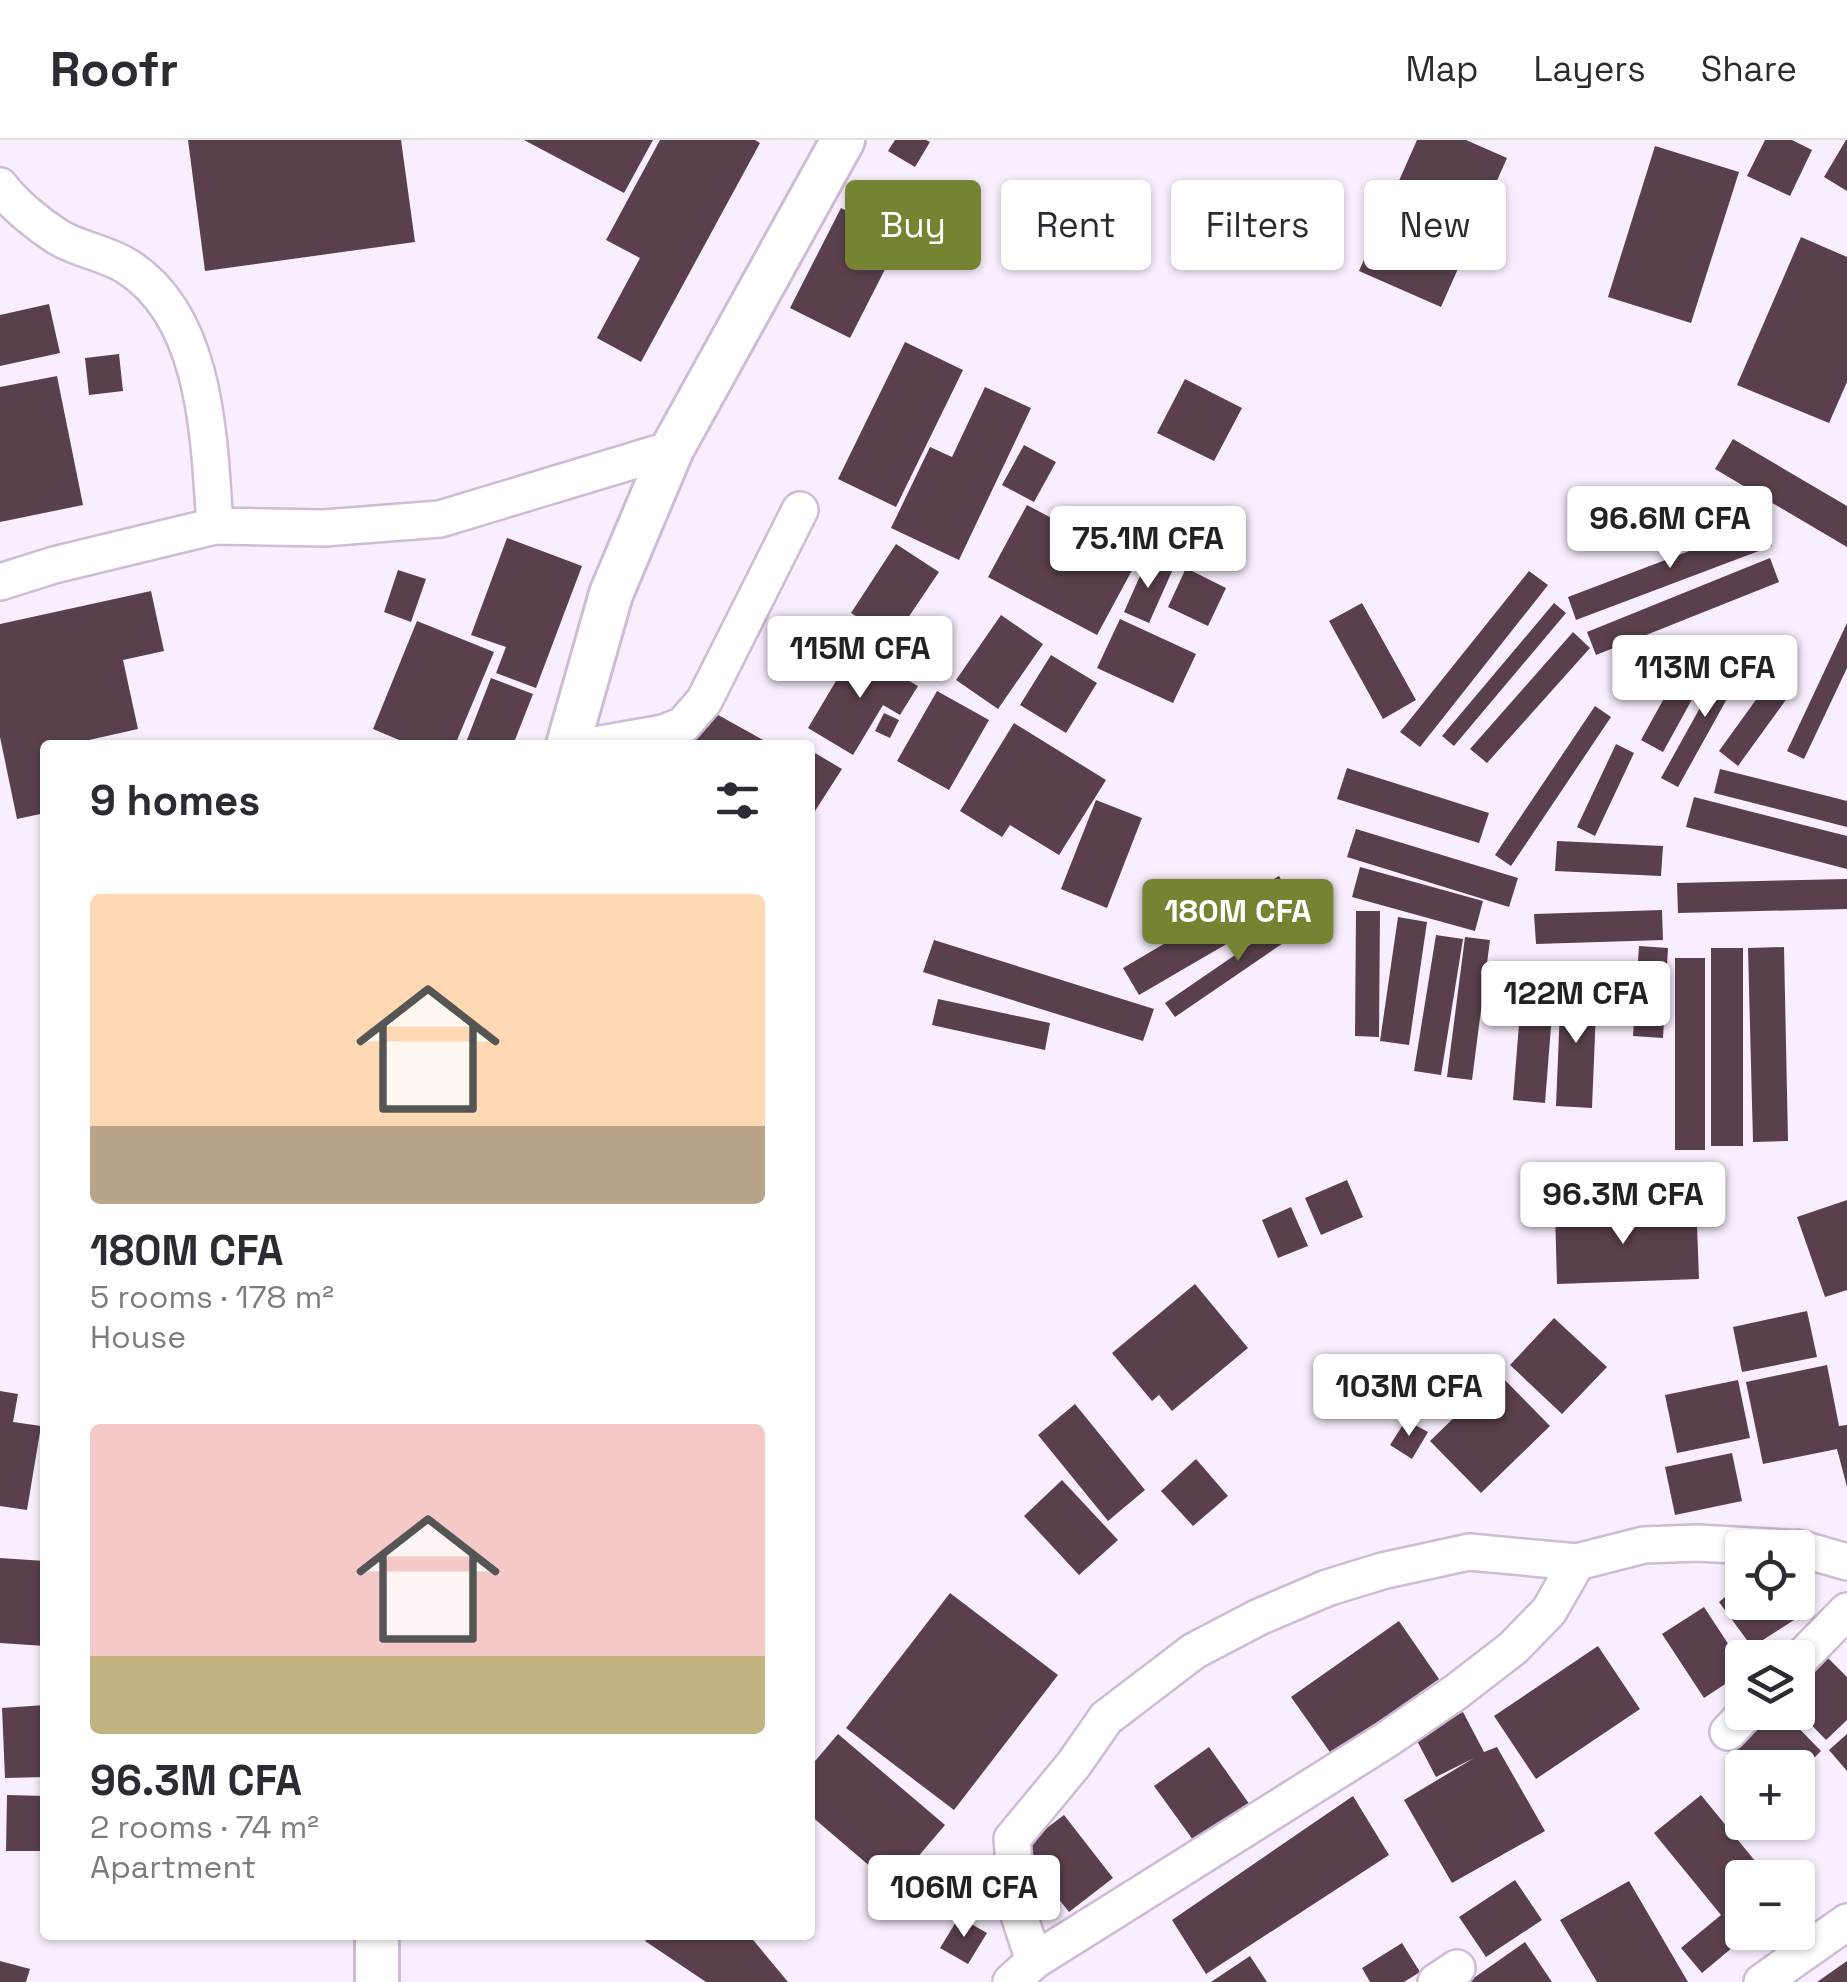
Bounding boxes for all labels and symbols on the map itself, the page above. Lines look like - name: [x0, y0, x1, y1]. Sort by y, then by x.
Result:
- pin: 96.6M CFA: [1556, 486, 1784, 571]
- pin: 75.1M CFA: [1034, 506, 1262, 591]
- pin: 115M CFA: [757, 616, 963, 701]
- pin: 113M CFA: [1602, 635, 1808, 720]
- pin: 180M CFA: [1135, 879, 1341, 964]
- pin: 122M CFA: [1473, 961, 1679, 1046]
- pin: 96.3M CFA: [1509, 1162, 1737, 1247]
- pin: 103M CFA: [1306, 1354, 1512, 1439]
- pin: 106M CFA: [861, 1855, 1067, 1940]

